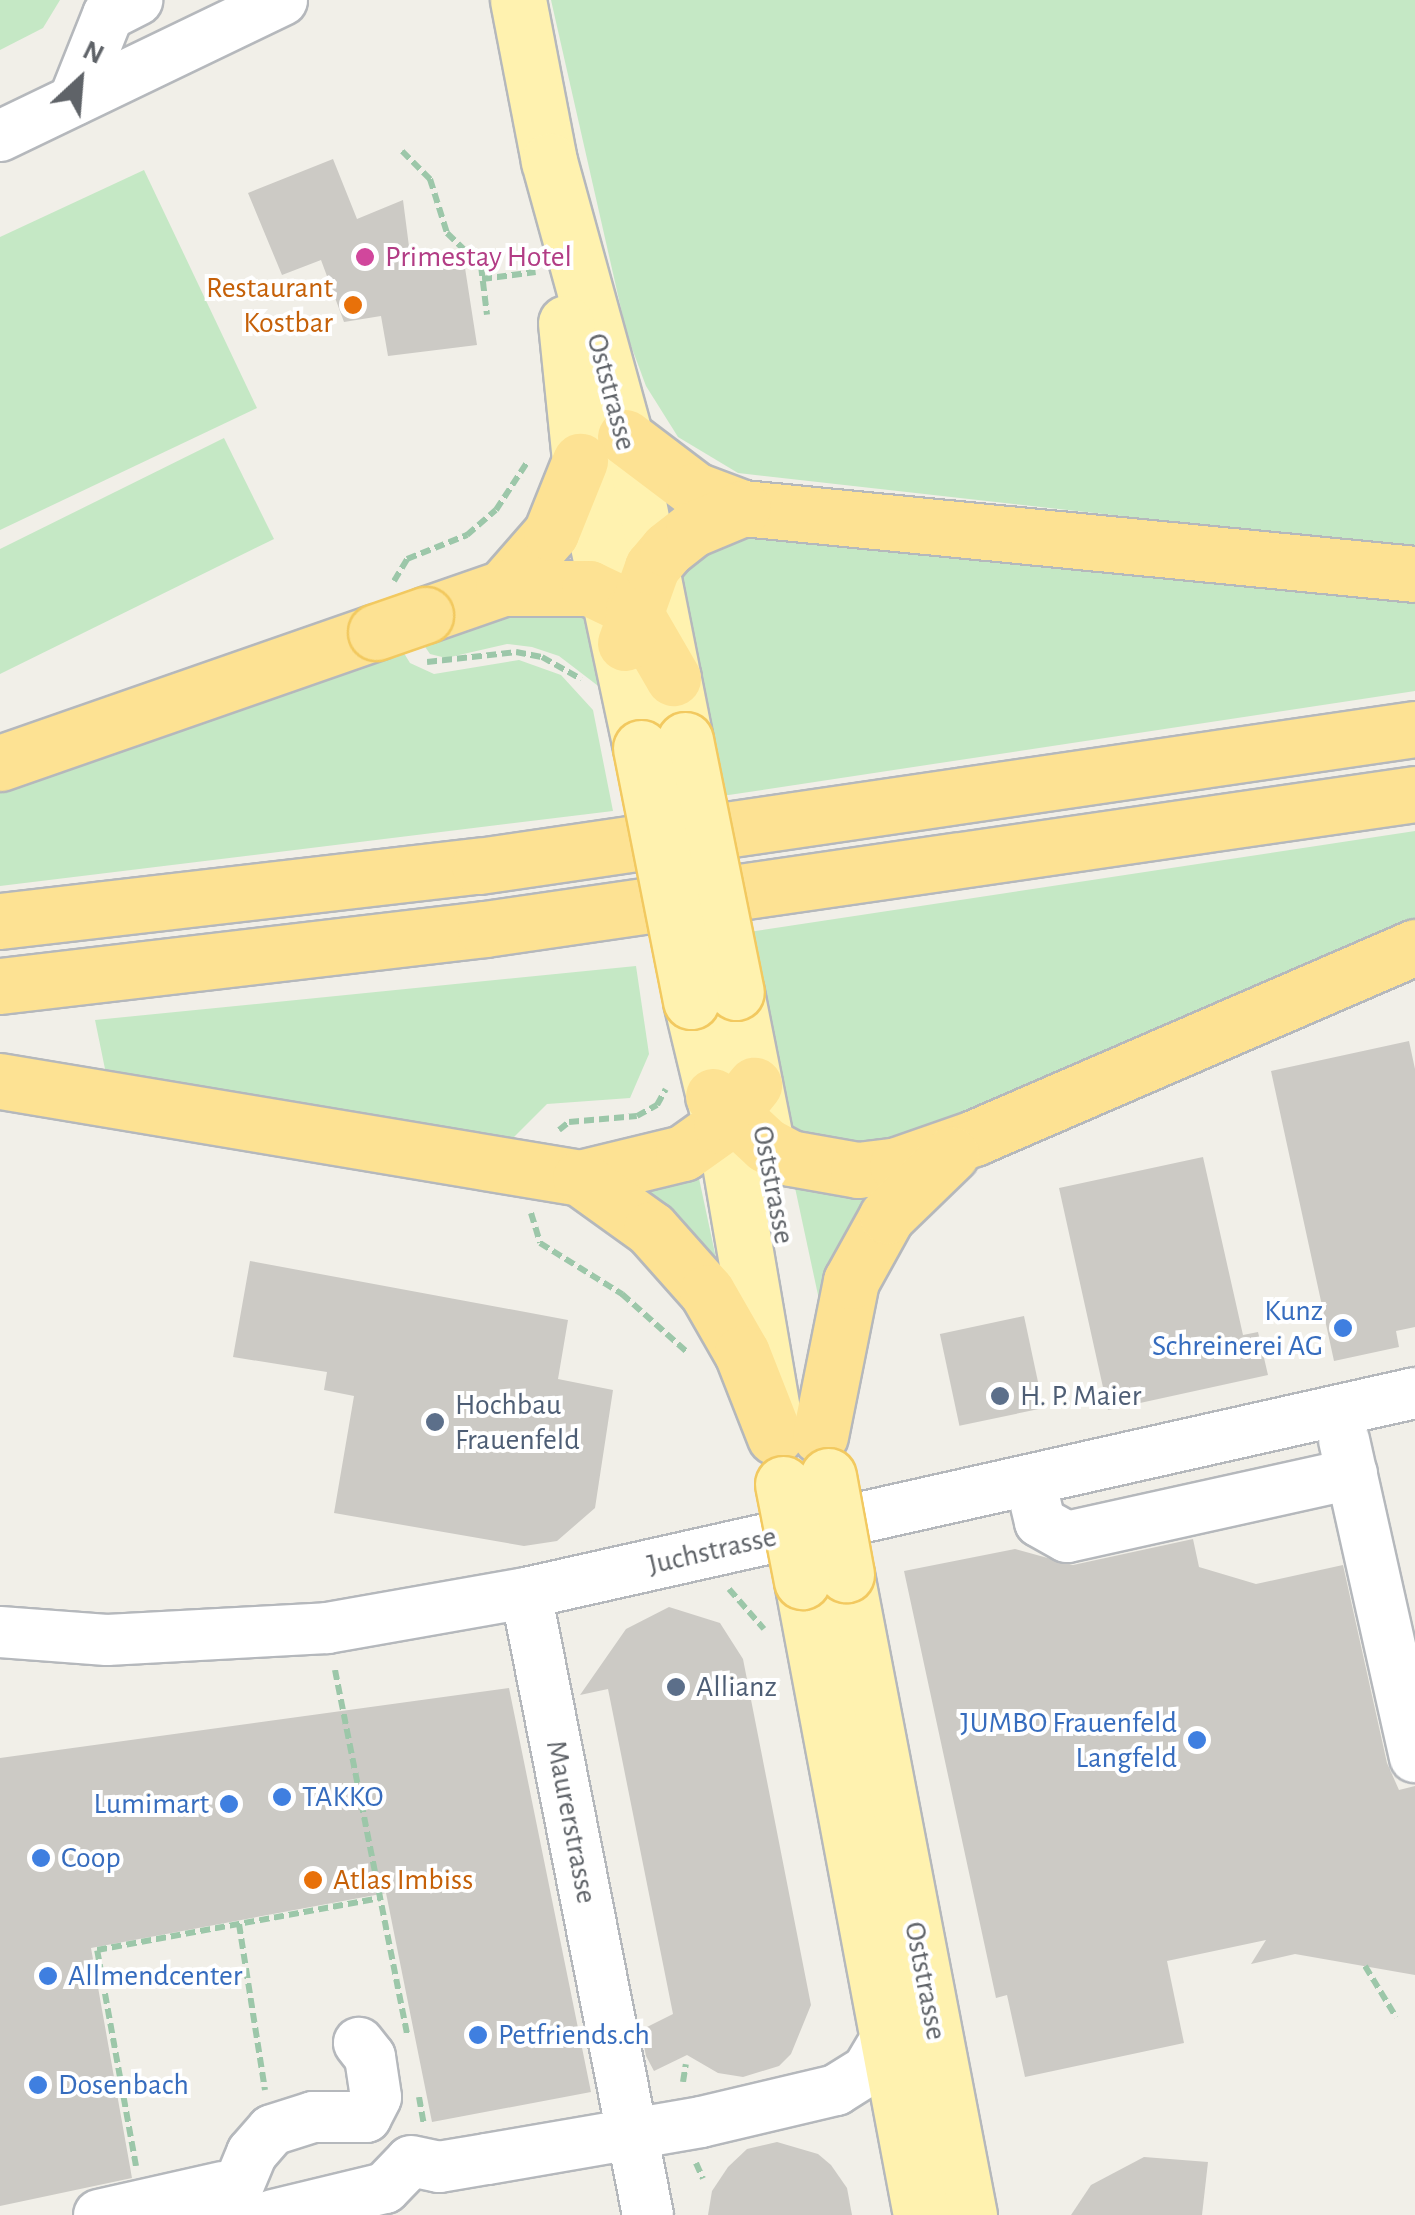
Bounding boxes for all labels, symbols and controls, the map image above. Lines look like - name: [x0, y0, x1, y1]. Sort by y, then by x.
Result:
- north arrow: [30, 30, 130, 130]
- text: N: [78, 36, 108, 70]
- place label: Primestay Hotel: [385, 239, 572, 275]
- marker: Primestay Hotel: [354, 246, 376, 268]
- place label: Restaurant Kostbar: [206, 270, 333, 340]
- marker: Restaurant Kostbar: [342, 294, 364, 316]
- street label: Oststrasse: [578, 330, 644, 454]
- street label: Oststrasse: [744, 1123, 802, 1247]
- place label: Kunz Schreinerei AG: [1152, 1293, 1323, 1364]
- marker: Kunz Schreinerei AG: [1332, 1317, 1354, 1339]
- place label: H. P. Maier: [1020, 1378, 1141, 1414]
- marker: H. P. Maier: [989, 1385, 1011, 1407]
- place label: Hochbau Frauenfeld: [455, 1387, 580, 1458]
- marker: Hochbau Frauenfeld: [424, 1411, 446, 1433]
- street label: Juchstrasse: [644, 1519, 780, 1583]
- place label: Allianz: [696, 1669, 777, 1705]
- marker: Allianz: [665, 1676, 687, 1698]
- place label: JUMBO Frauenfeld Langfeld: [960, 1705, 1177, 1776]
- marker: JUMBO Frauenfeld Langfeld: [1186, 1729, 1208, 1751]
- street label: Maurerstrasse: [538, 1737, 604, 1907]
- place label: TAKKO: [302, 1779, 384, 1815]
- place label: Lumimart: [93, 1786, 209, 1822]
- marker: TAKKO: [271, 1786, 293, 1808]
- marker: Lumimart: [218, 1793, 240, 1815]
- place label: Coop: [61, 1840, 121, 1876]
- marker: Coop: [30, 1847, 52, 1869]
- place label: Atlas Imbiss: [333, 1862, 473, 1898]
- marker: Atlas Imbiss: [302, 1869, 324, 1891]
- street label: Oststrasse: [896, 1919, 954, 2043]
- place label: Allmendcenter: [68, 1958, 243, 1994]
- marker: Allmendcenter: [37, 1965, 59, 1987]
- place label: Petfriends.ch: [498, 2017, 650, 2053]
- marker: Petfriends.ch: [467, 2024, 489, 2046]
- place label: Dosenbach: [58, 2067, 189, 2103]
- marker: Dosenbach: [27, 2074, 49, 2096]

